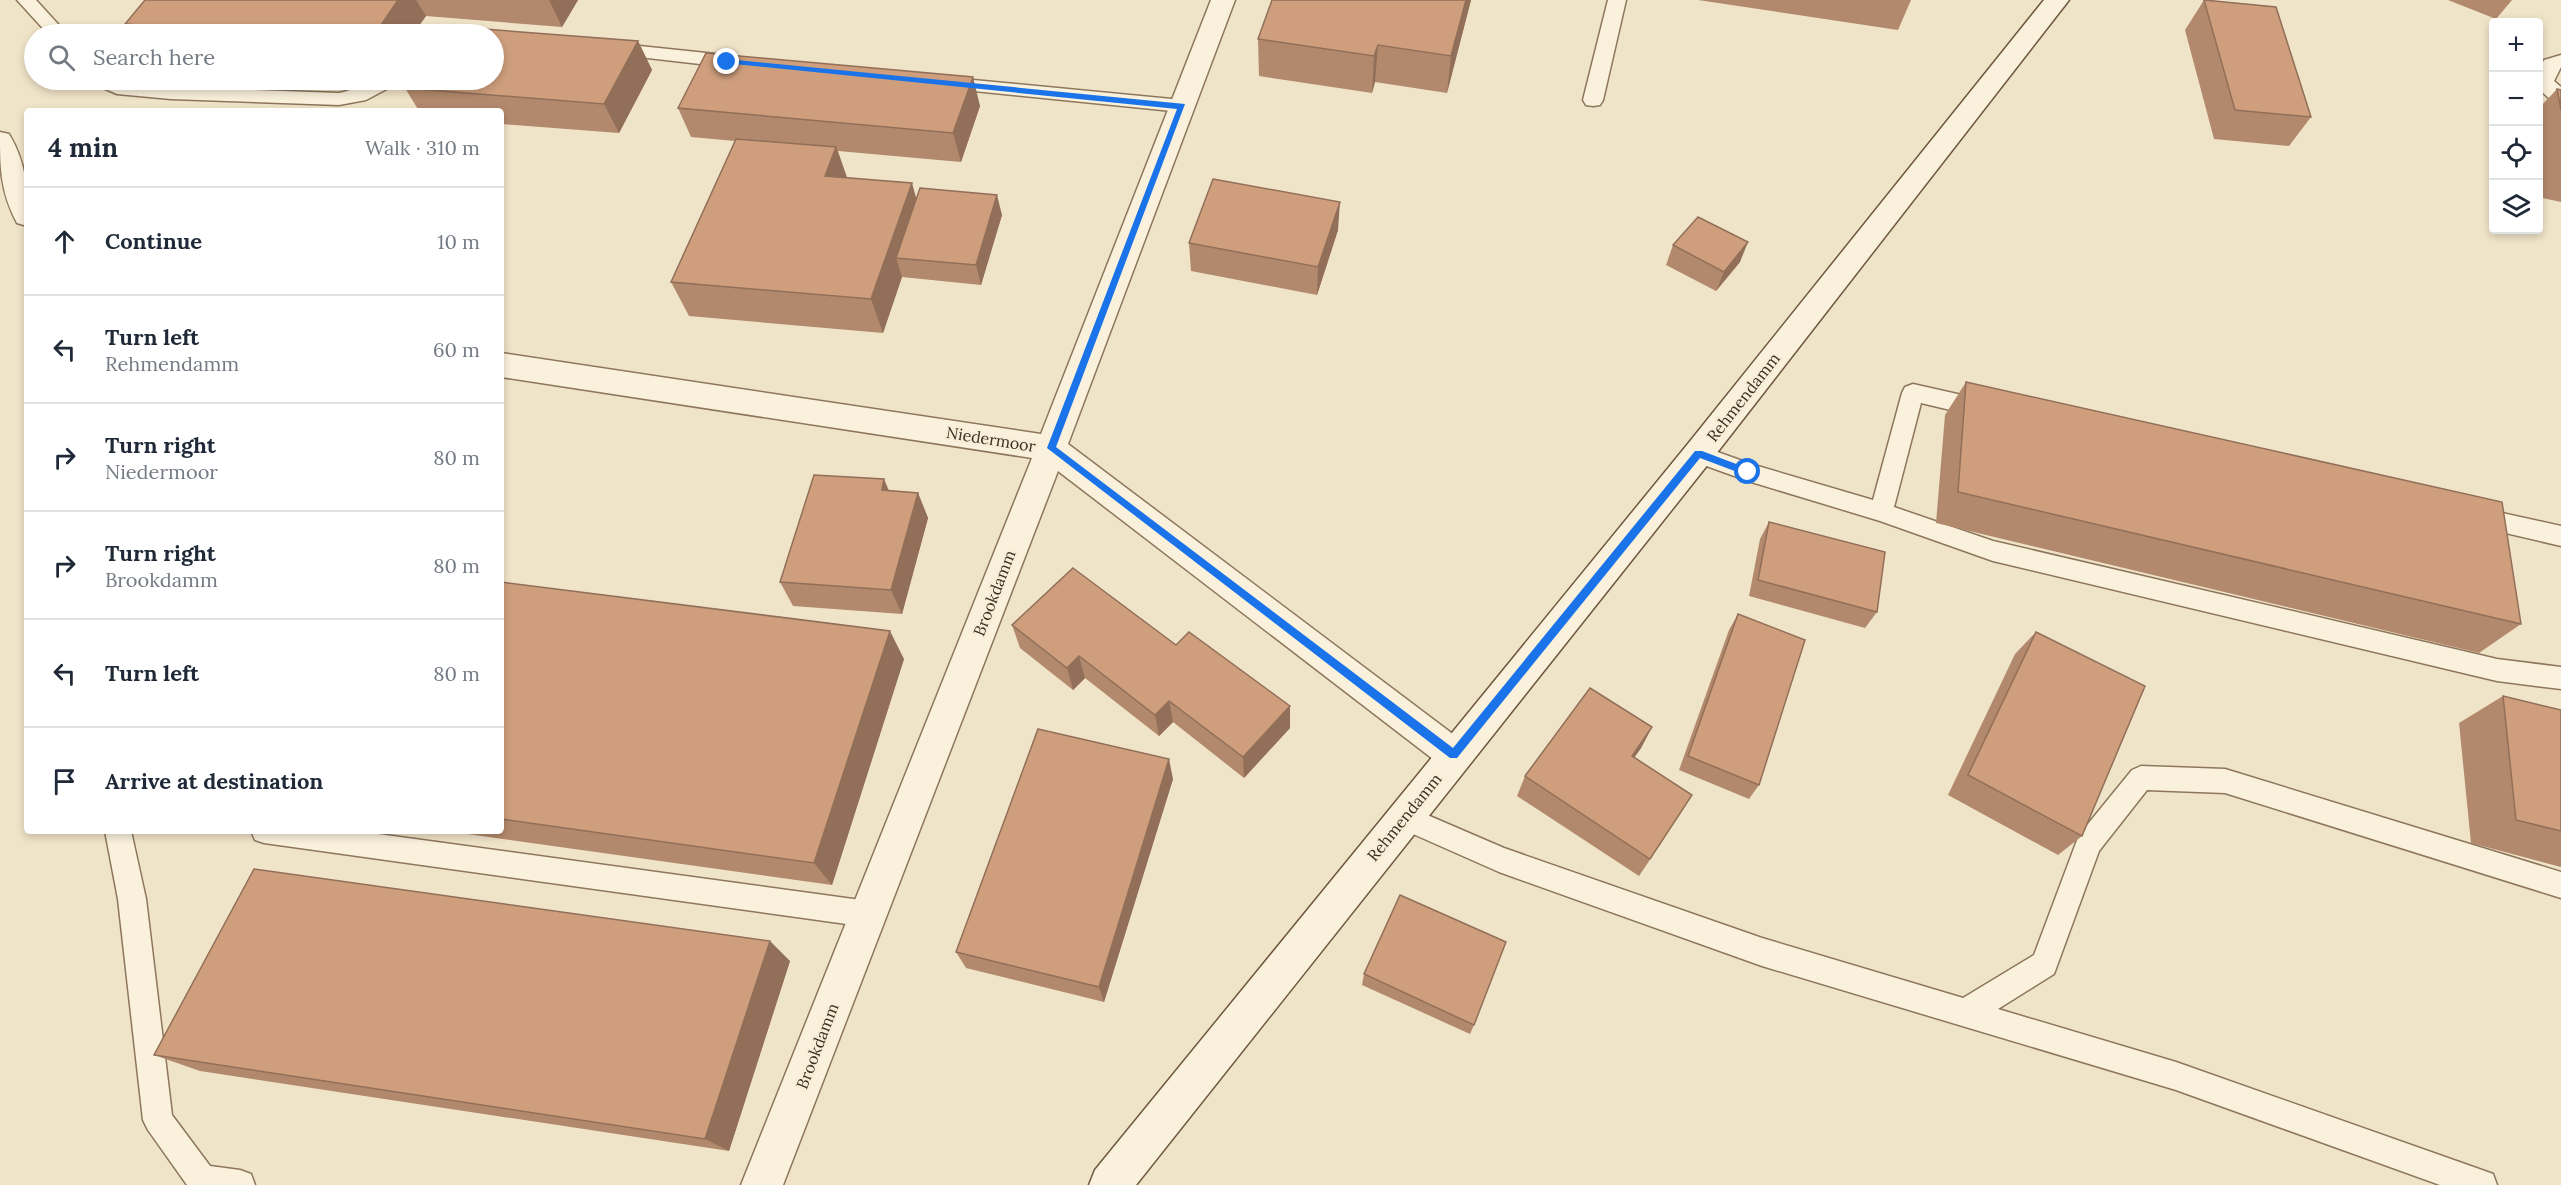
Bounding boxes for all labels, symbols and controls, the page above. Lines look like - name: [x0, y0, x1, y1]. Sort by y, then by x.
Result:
- map controls: [2489, 18, 2543, 234]
- button: +: [2489, 18, 2543, 72]
- search box: [24, 24, 504, 90]
- icon: search: [45, 41, 78, 74]
- text: Search here: [93, 43, 215, 71]
- route end: [713, 48, 739, 74]
- button: −: [2489, 72, 2543, 126]
- button: locate: [2489, 126, 2543, 180]
- text: 4 min: [48, 131, 118, 164]
- text: Walk · 310 m: [365, 135, 480, 160]
- button: layers: [2489, 180, 2543, 234]
- icon: ahead: [48, 225, 81, 258]
- text: Continue: [105, 227, 202, 255]
- text: 10 m: [437, 229, 480, 254]
- text: Turn left: [105, 323, 199, 351]
- icon: left: [48, 333, 81, 366]
- text: 60 m: [433, 337, 480, 362]
- street label: Rehmendamm: [1702, 349, 1784, 445]
- text: Rehmendamm: [105, 351, 239, 376]
- street label: Niedermoor: [945, 422, 1037, 456]
- text: Turn right: [105, 431, 216, 459]
- icon: right: [48, 441, 81, 474]
- text: 80 m: [433, 445, 480, 470]
- route start: [1734, 458, 1760, 484]
- text: Niedermoor: [105, 459, 218, 484]
- text: Turn right: [105, 539, 216, 567]
- street label: Brookdamm: [968, 547, 1020, 639]
- icon: right: [48, 549, 81, 582]
- text: 80 m: [433, 553, 480, 578]
- text: Brookdamm: [105, 567, 218, 592]
- icon: left: [48, 657, 81, 690]
- text: Turn left: [105, 659, 199, 687]
- text: 80 m: [433, 661, 480, 686]
- icon: arrive: [48, 765, 81, 798]
- text: Arrive at destination: [105, 767, 323, 795]
- street label: Rehmendamm: [1362, 769, 1446, 865]
- street label: Brookdamm: [791, 1000, 843, 1092]

